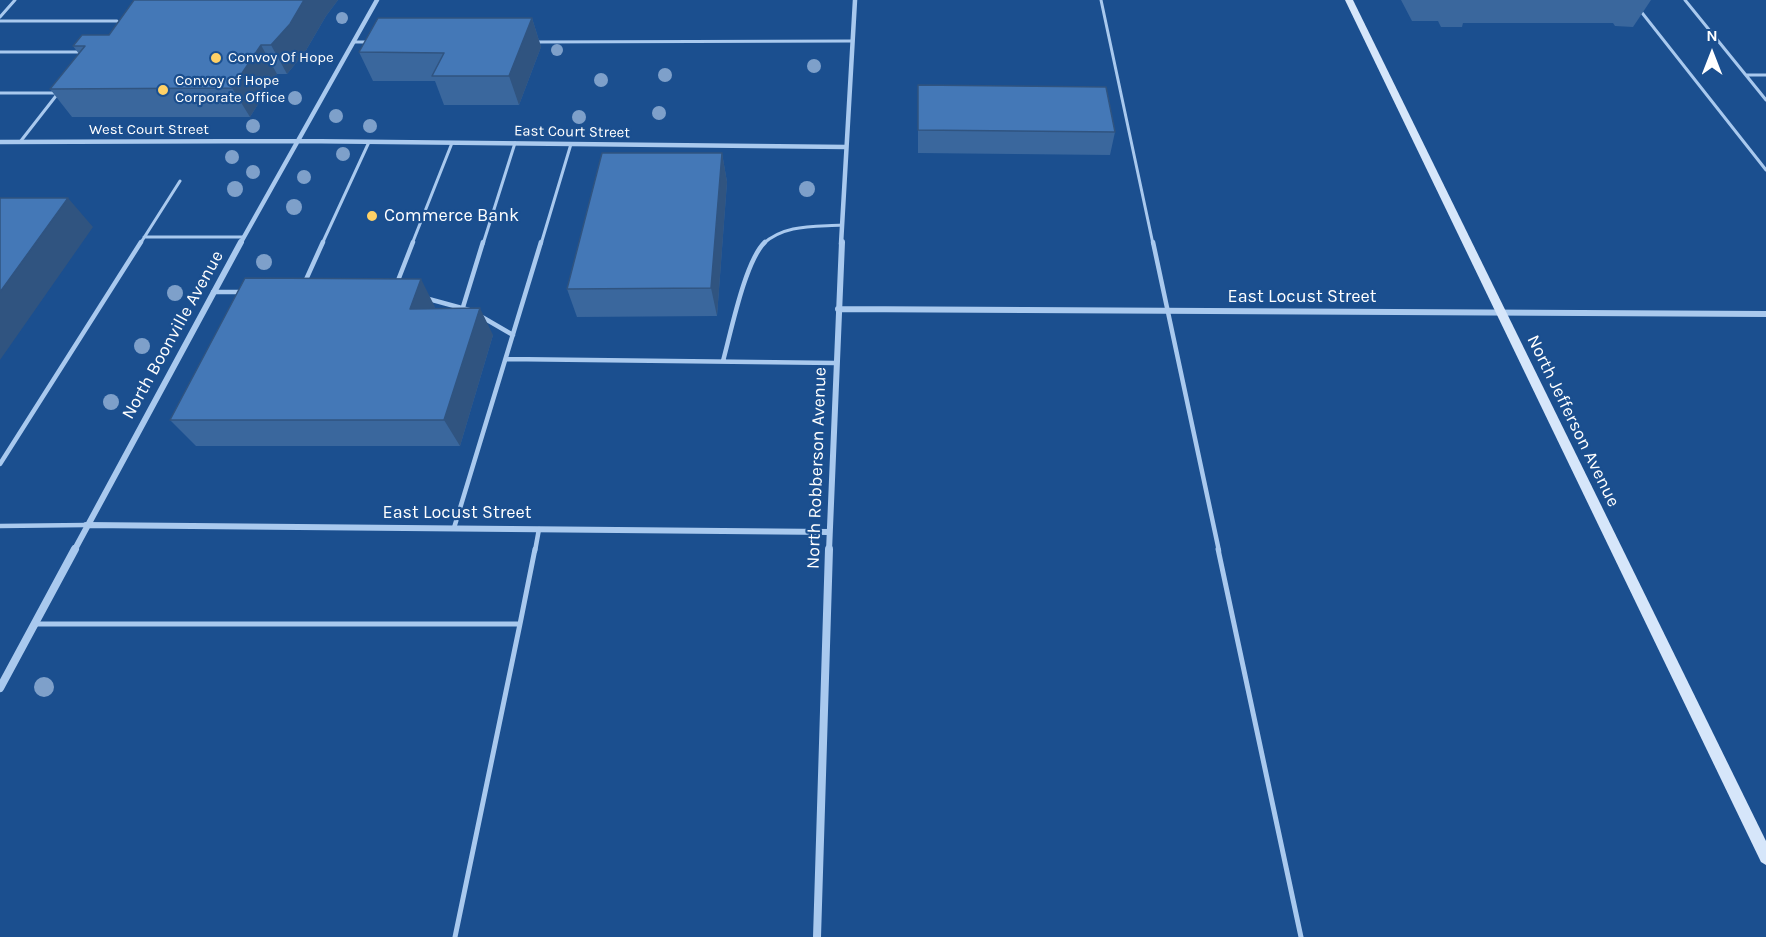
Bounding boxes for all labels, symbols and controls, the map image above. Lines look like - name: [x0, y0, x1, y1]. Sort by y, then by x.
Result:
- north arrow: [1682, 24, 1742, 84]
- text: N: [1706, 26, 1718, 45]
- place label: Convoy Of Hope: [228, 49, 334, 67]
- marker: Convoy Of Hope: [209, 51, 223, 65]
- place label: Convoy of Hope Corporate Office: [175, 72, 285, 107]
- marker: Convoy of Hope Corporate Office: [156, 83, 170, 97]
- street label: West Court Street: [89, 121, 209, 139]
- street label: East Court Street: [514, 122, 630, 142]
- place label: Commerce Bank: [384, 205, 519, 227]
- marker: Commerce Bank: [365, 209, 379, 223]
- street label: North Boonville Avenue: [118, 247, 228, 423]
- street label: East Locust Street: [1228, 286, 1376, 308]
- street label: North Jefferson Avenue: [1522, 331, 1624, 511]
- street label: North Robberson Avenue: [803, 367, 831, 569]
- street label: East Locust Street: [383, 502, 531, 524]

